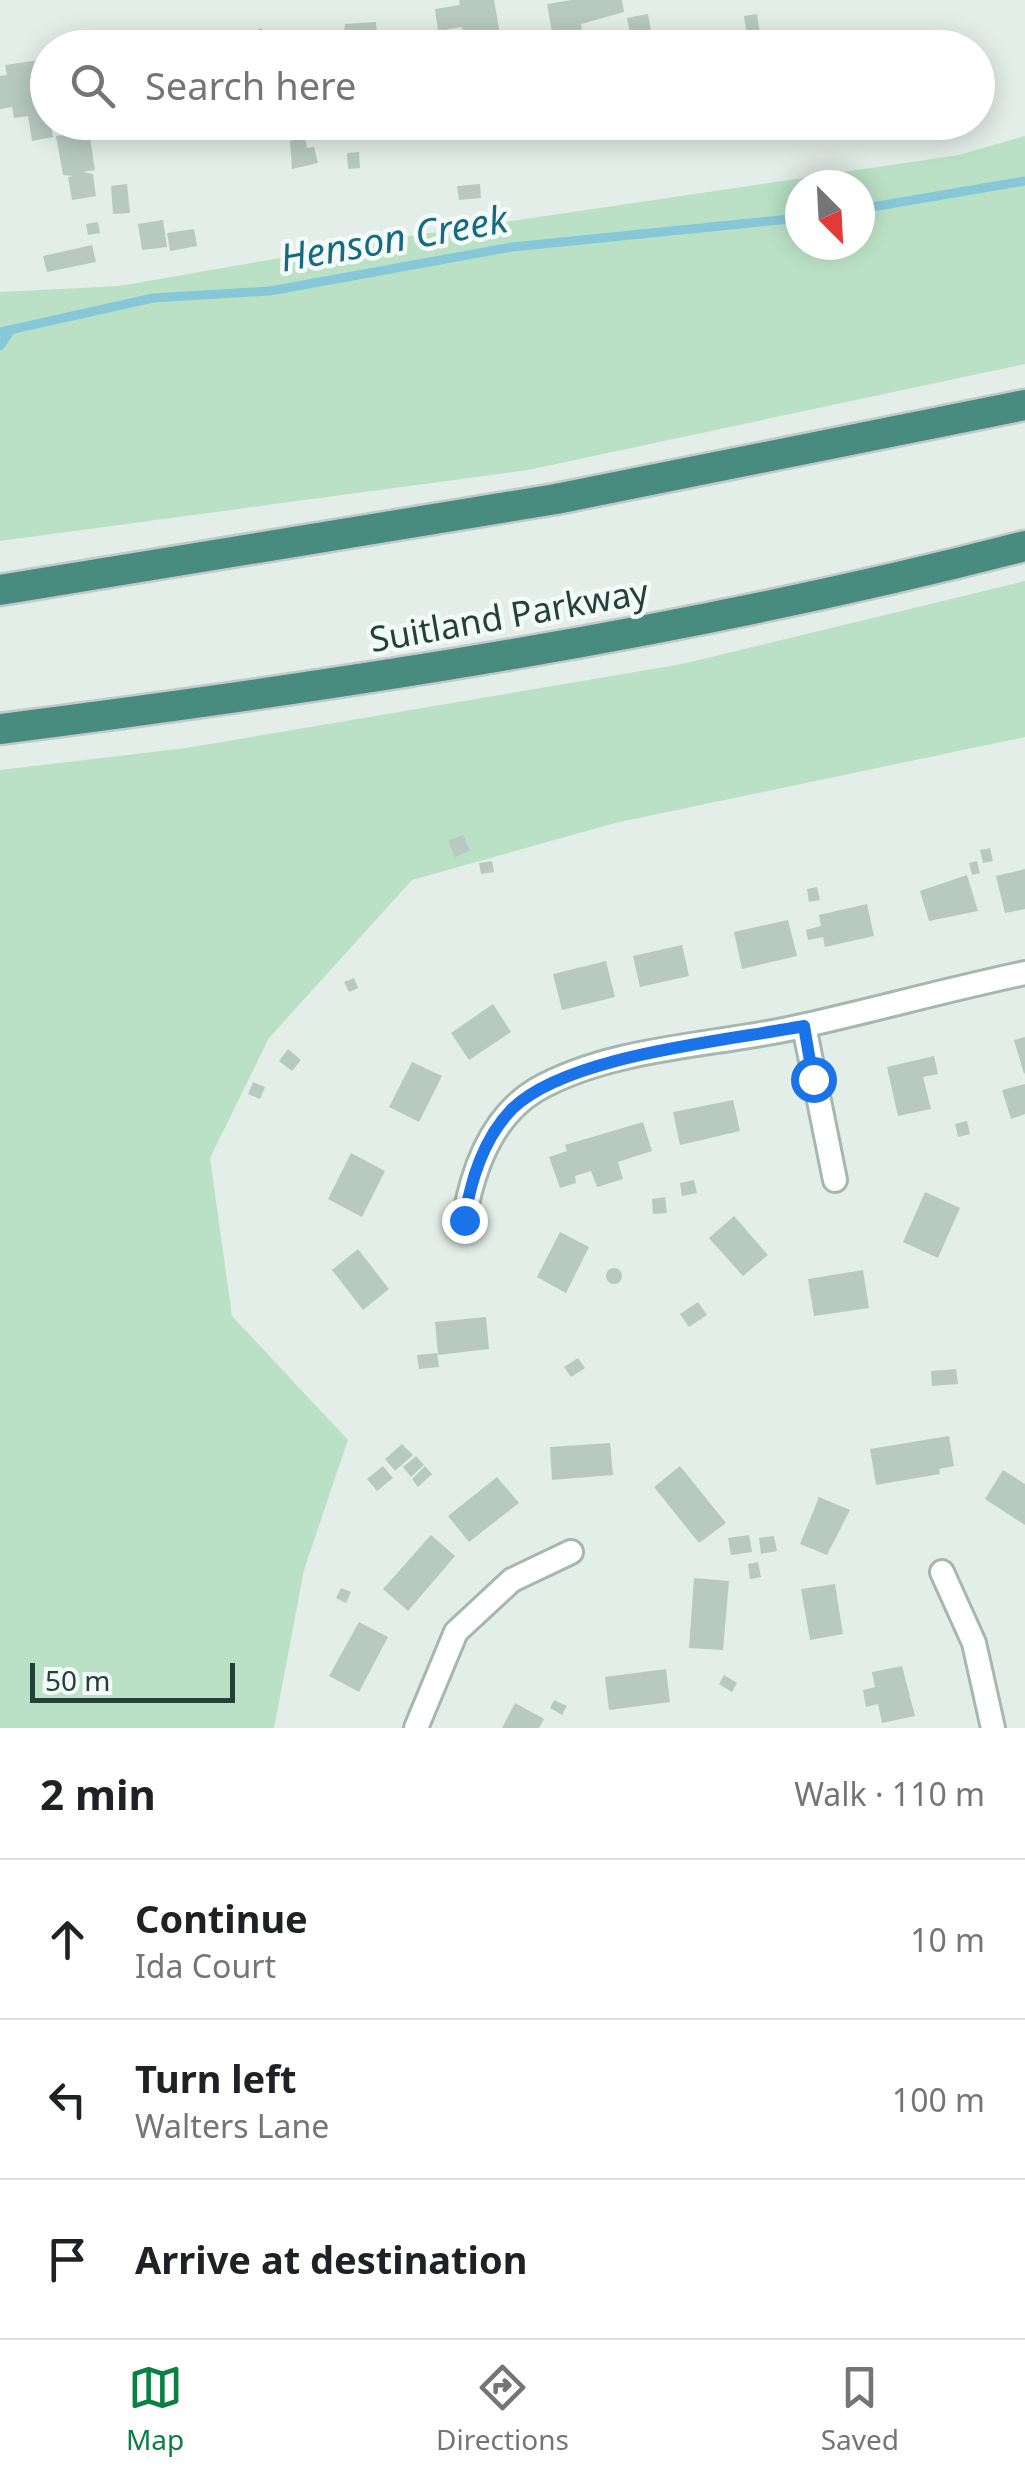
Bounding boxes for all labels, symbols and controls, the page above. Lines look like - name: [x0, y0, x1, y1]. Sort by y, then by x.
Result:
- search box: [30, 30, 995, 140]
- icon: search: [65, 58, 120, 113]
- text: Search here: [145, 59, 356, 111]
- north arrow: [785, 170, 875, 260]
- water label: Henson Creek: [276, 191, 513, 283]
- street label: Suitland Parkway: [366, 567, 652, 662]
- route start: [791, 1057, 837, 1103]
- route end: [442, 1198, 488, 1244]
- scale bar: [30, 1658, 235, 1702]
- text: 50 m: [45, 1661, 111, 1699]
- text: 2 min: [40, 1765, 156, 1822]
- text: Walk · 110 m: [794, 1772, 985, 1815]
- text: Continue: [135, 1892, 308, 1944]
- icon: ahead: [40, 1912, 95, 1967]
- text: 10 m: [910, 1918, 985, 1961]
- text: Ida Court: [135, 1944, 276, 1987]
- text: Turn left: [135, 2052, 297, 2104]
- icon: left: [40, 2072, 95, 2127]
- text: 100 m: [892, 2078, 985, 2121]
- text: Walters Lane: [135, 2104, 329, 2147]
- icon: arrive: [40, 2232, 95, 2287]
- text: Arrive at destination: [135, 2233, 527, 2285]
- tab: Map: [126, 2360, 184, 2458]
- tab: Directions: [436, 2360, 569, 2458]
- tab: Saved: [821, 2360, 899, 2458]

